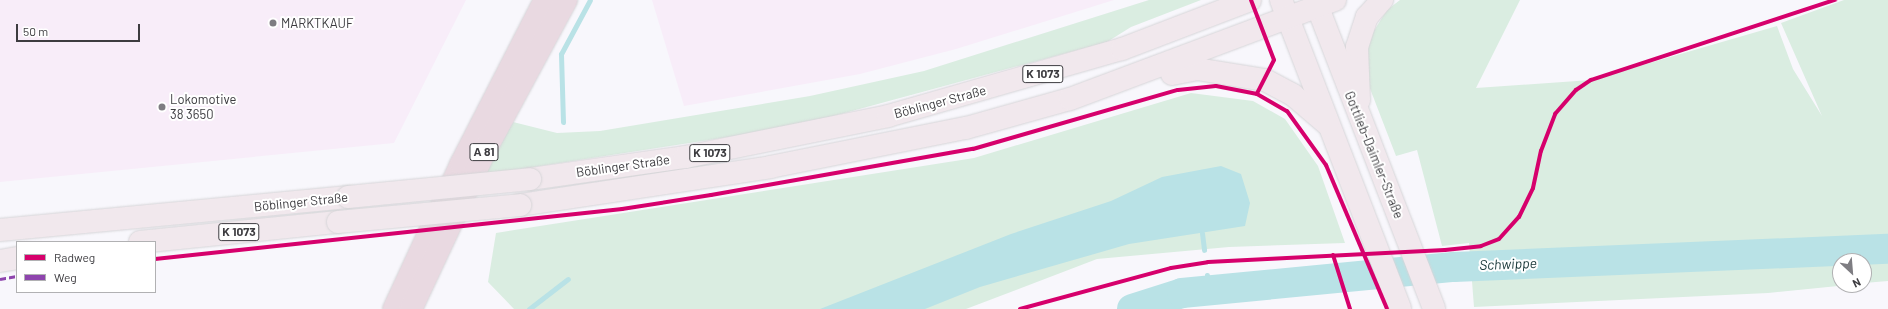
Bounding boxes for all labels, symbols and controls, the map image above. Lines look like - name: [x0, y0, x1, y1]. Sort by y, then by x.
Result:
- place label: MARKTKAUF: [281, 15, 353, 31]
- scale bar: [18, 16, 142, 42]
- marker: MARKTKAUF: [268, 18, 278, 28]
- text: 50 m: [23, 24, 48, 38]
- road number: K 1073: [1022, 64, 1064, 84]
- street label: Böblinger Straße: [892, 82, 988, 122]
- street label: Gottlieb-Daimler-Straße: [1341, 89, 1407, 221]
- place label: Lokomotive 38 3650: [170, 92, 236, 123]
- marker: Lokomotive 38 3650: [157, 102, 167, 112]
- road number: A 81: [469, 142, 499, 162]
- road number: K 1073: [689, 143, 731, 163]
- street label: Böblinger Straße: [575, 152, 671, 180]
- street label: Böblinger Straße: [253, 189, 349, 215]
- road number: K 1073: [218, 222, 260, 242]
- legend: [16, 241, 156, 293]
- text: Radweg: [54, 250, 95, 264]
- north arrow: [1832, 253, 1872, 293]
- water label: Schwippe: [1479, 255, 1537, 273]
- text: Weg: [54, 270, 77, 284]
- text: N: [1851, 276, 1863, 291]

